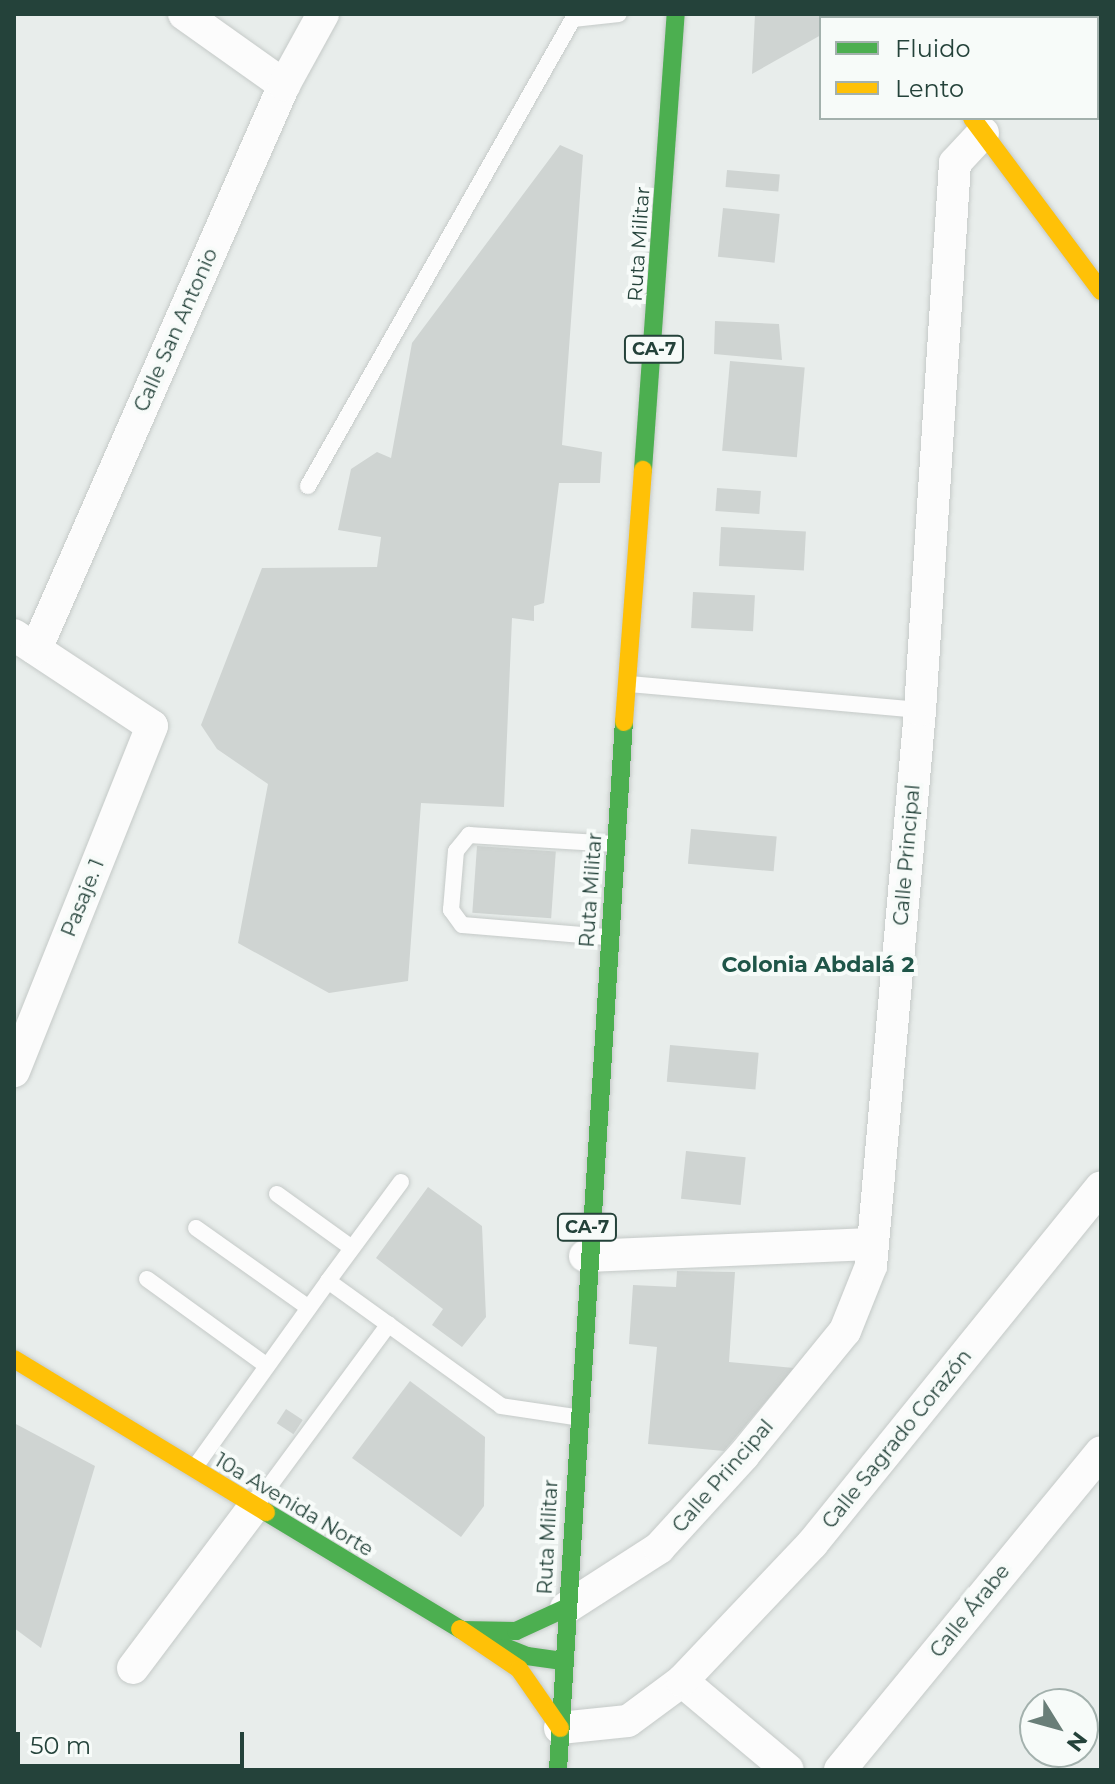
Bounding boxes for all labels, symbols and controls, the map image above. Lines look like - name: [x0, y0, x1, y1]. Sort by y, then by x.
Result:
- legend: [819, 16, 1099, 120]
- text: Fluido: [895, 34, 971, 63]
- text: Lento: [895, 74, 964, 103]
- street label: Ruta Militar: [623, 186, 655, 302]
- street label: Calle San Antonio: [129, 245, 223, 415]
- road number: CA-7: [622, 335, 686, 363]
- street label: Calle Principal: [889, 783, 925, 927]
- street label: Ruta Militar: [575, 832, 607, 948]
- street label: Pasaje. 1: [57, 856, 109, 940]
- district label: Colonia Abdalá 2: [722, 952, 914, 978]
- road number: CA-7: [555, 1213, 619, 1241]
- street label: Calle Sagrado Corazón: [817, 1345, 977, 1533]
- street label: Calle Principal: [667, 1415, 779, 1537]
- street label: 10a Avenida Norte: [211, 1448, 377, 1562]
- street label: Ruta Militar: [533, 1479, 563, 1595]
- street label: Calle Árabe: [925, 1560, 1015, 1662]
- north arrow: [1019, 1688, 1099, 1768]
- scale bar: [20, 1716, 248, 1766]
- text: N: [1061, 1726, 1093, 1757]
- text: 50 m: [30, 1731, 91, 1760]

